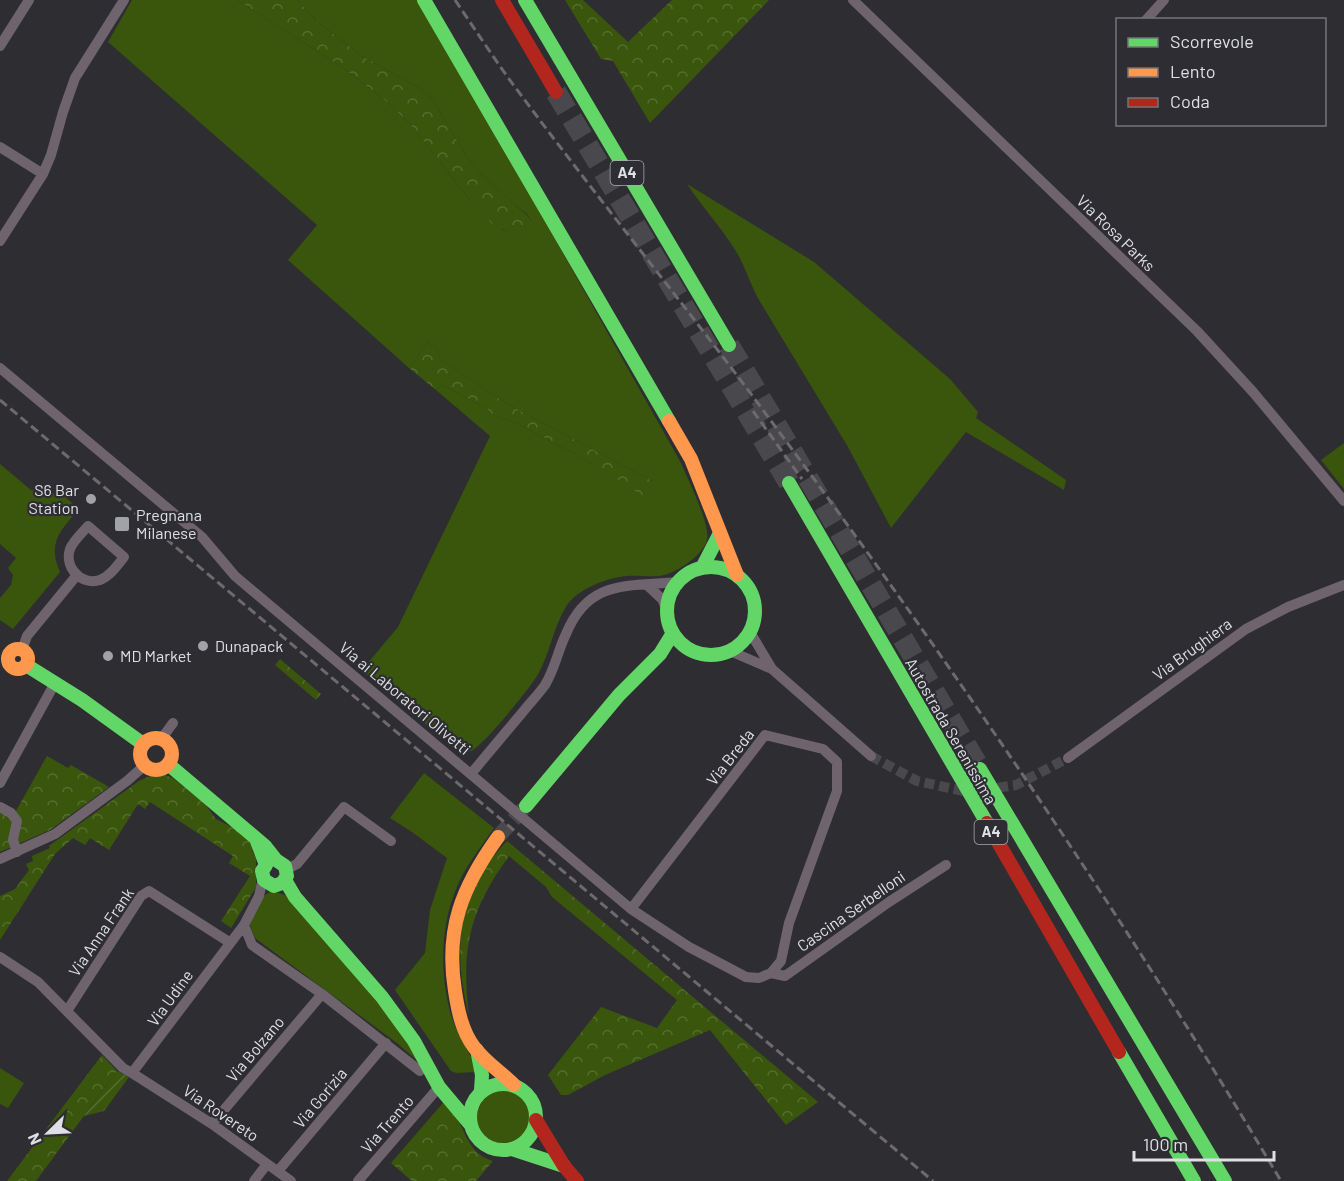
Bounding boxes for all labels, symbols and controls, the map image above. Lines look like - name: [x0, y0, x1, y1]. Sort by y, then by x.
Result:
- legend: [1116, 18, 1326, 126]
- text: Scorrevole: [1170, 30, 1254, 52]
- text: Lento: [1170, 60, 1216, 82]
- text: Coda: [1170, 90, 1210, 112]
- road number: A4: [610, 161, 644, 185]
- street label: Via Rosa Parks: [1073, 191, 1159, 275]
- place label: S6 Bar Station: [28, 480, 79, 517]
- marker: S6 Bar Station: [84, 492, 98, 506]
- place label: Pregnana Milanese: [136, 505, 202, 542]
- marker: Pregnana Milanese: [113, 515, 131, 533]
- street label: Via Brughiera: [1148, 614, 1235, 684]
- place label: Dunapack: [215, 636, 283, 655]
- street label: Via ai Laboratori Olivetti: [336, 637, 475, 758]
- marker: Dunapack: [196, 639, 210, 653]
- place label: MD Market: [120, 646, 192, 665]
- marker: MD Market: [101, 649, 115, 663]
- street label: Autostrada Serenissima: [902, 654, 1001, 807]
- street label: Via Breda: [702, 725, 757, 789]
- road number: A4: [974, 820, 1008, 844]
- street label: Cascina Serbelloni: [793, 866, 908, 955]
- street label: Via Anna Frank: [64, 884, 137, 980]
- street label: Via Udine: [143, 966, 196, 1030]
- street label: Via Bolzano: [222, 1012, 288, 1085]
- street label: Via Gorizia: [289, 1064, 350, 1132]
- street label: Via Rovereto: [180, 1080, 263, 1145]
- street label: Via Trento: [356, 1091, 417, 1156]
- north arrow: [18, 1103, 78, 1163]
- scale bar: [1134, 1124, 1274, 1162]
- text: N: [23, 1131, 45, 1148]
- text: 100 m: [1143, 1133, 1188, 1155]

